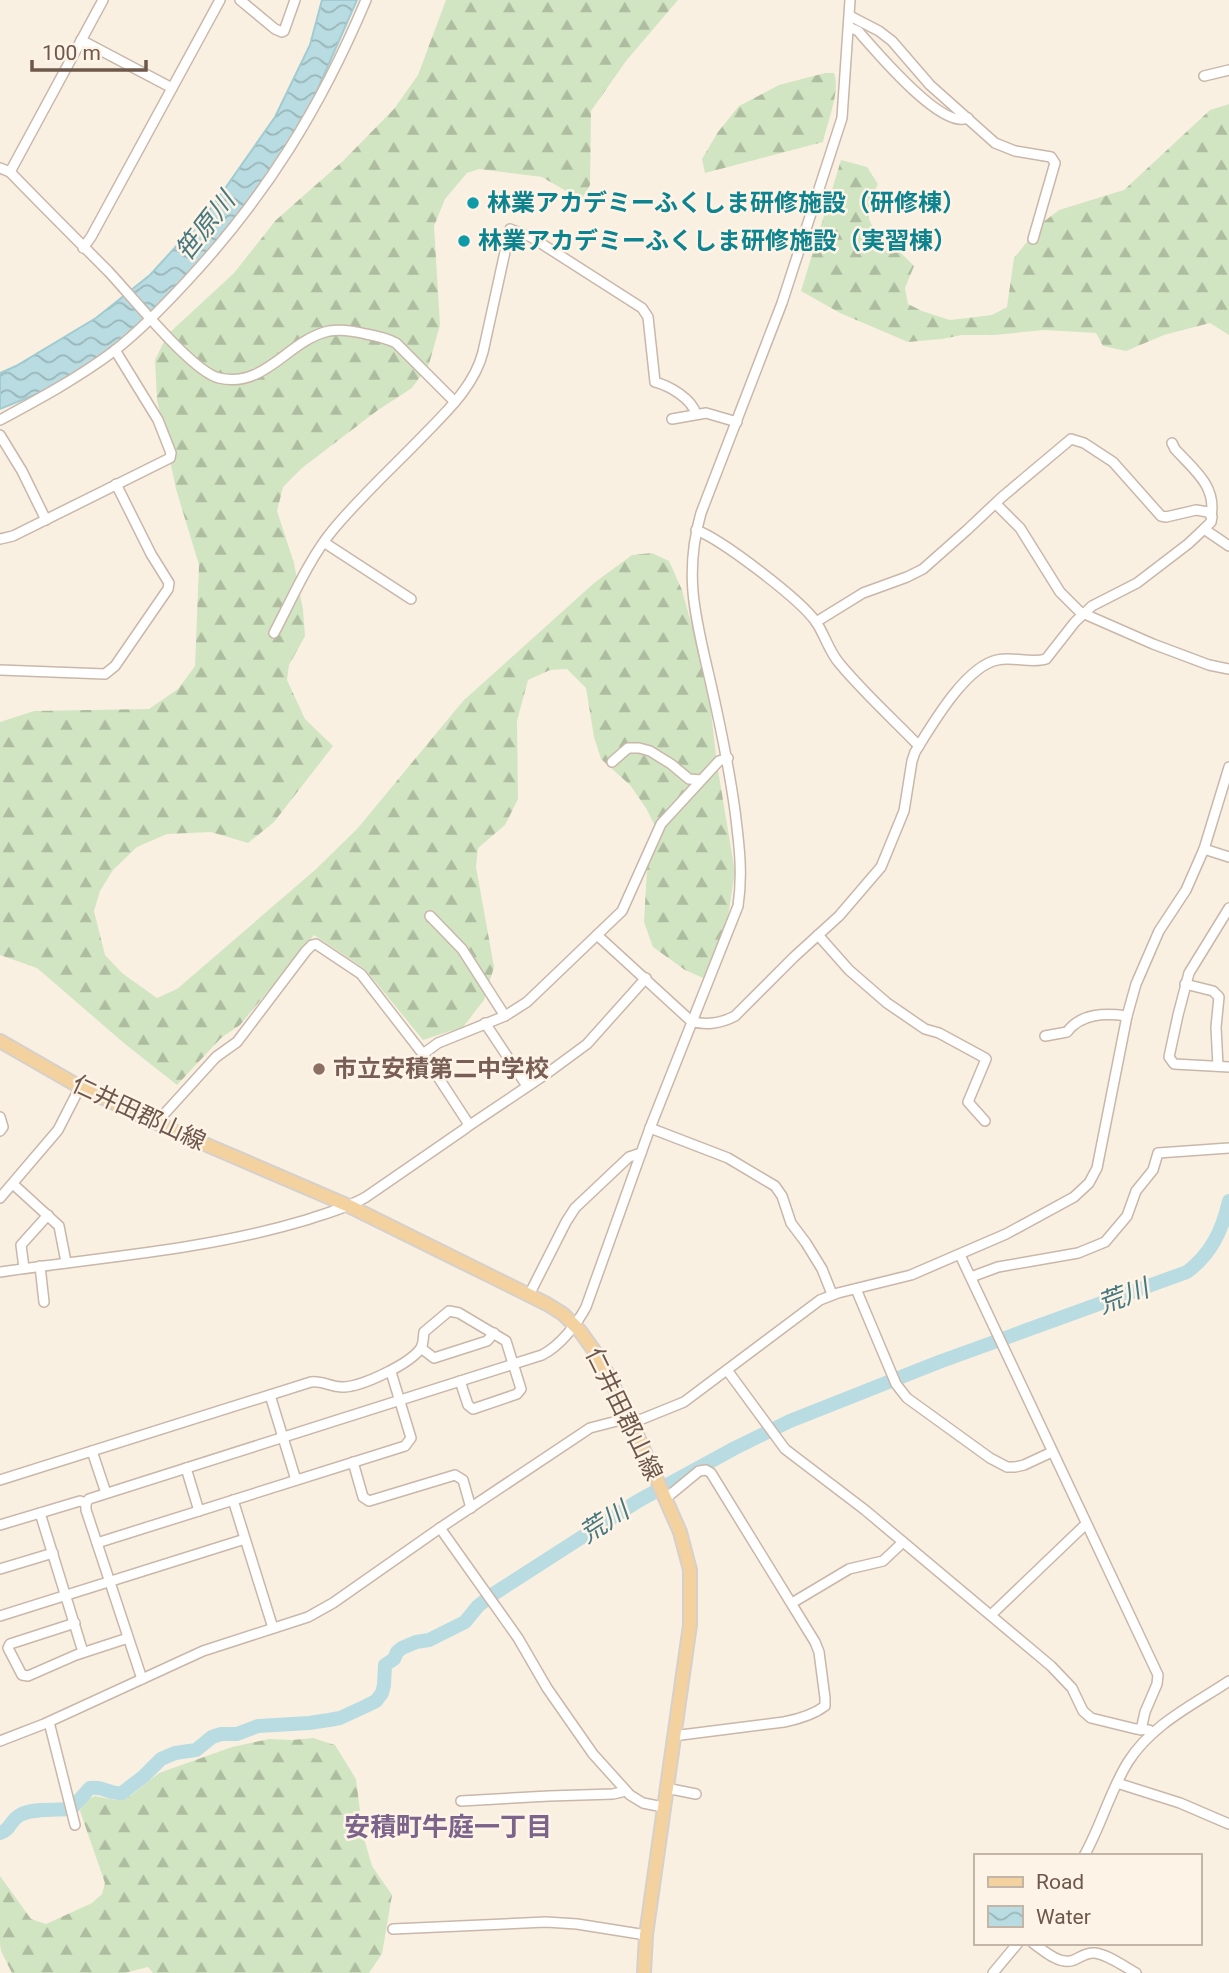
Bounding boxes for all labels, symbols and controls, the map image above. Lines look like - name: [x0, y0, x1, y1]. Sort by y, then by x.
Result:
- scale bar: [32, 28, 145, 72]
- text: 100 m: [42, 41, 101, 65]
- water label: 笹原川: [169, 184, 243, 266]
- place label: 林業アカデミーふくしま研修施設（研修棟）: [487, 189, 966, 217]
- marker: 林業アカデミーふくしま研修施設（研修棟）: [465, 195, 481, 211]
- place label: 林業アカデミーふくしま研修施設（実習棟）: [478, 227, 957, 255]
- marker: 林業アカデミーふくしま研修施設（実習棟）: [456, 233, 472, 249]
- place label: 市立安積第二中学校: [333, 1055, 549, 1083]
- marker: 市立安積第二中学校: [311, 1061, 327, 1077]
- street label: 仁井田郡山線: [68, 1070, 210, 1156]
- water label: 荒川: [1093, 1272, 1155, 1319]
- street label: 仁井田郡山線: [580, 1343, 668, 1485]
- water label: 荒川: [574, 1494, 636, 1549]
- district label: 安積町牛庭一丁目: [344, 1812, 552, 1842]
- legend: [974, 1854, 1201, 1945]
- text: Road: [1036, 1870, 1084, 1894]
- text: Water: [1036, 1905, 1091, 1929]

